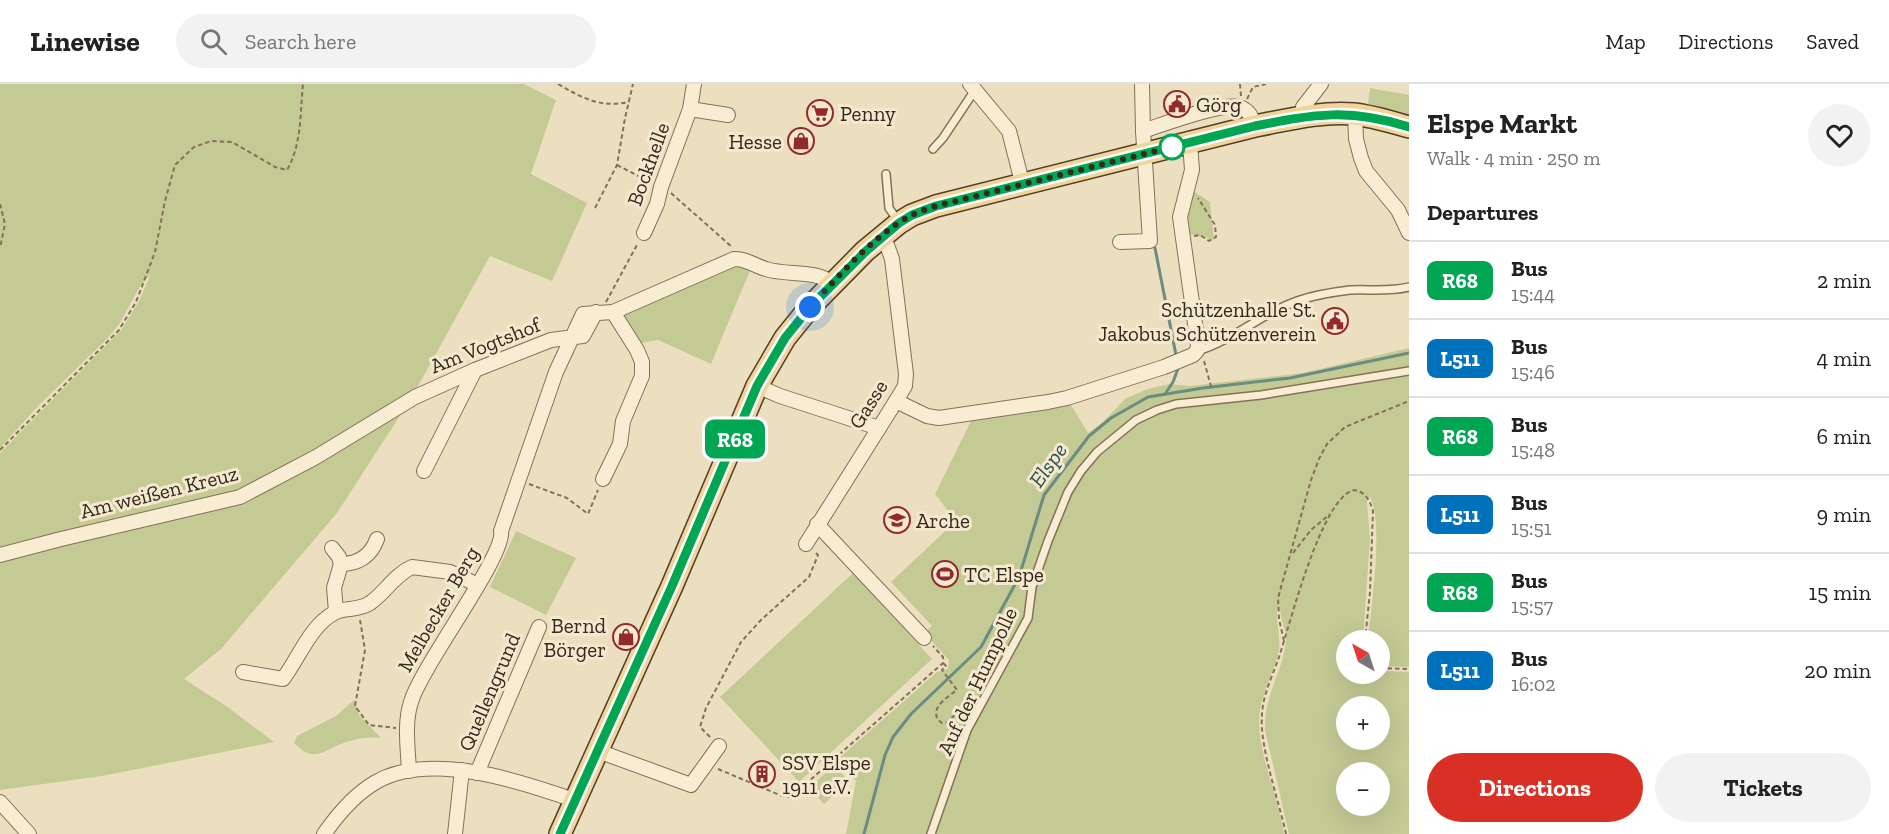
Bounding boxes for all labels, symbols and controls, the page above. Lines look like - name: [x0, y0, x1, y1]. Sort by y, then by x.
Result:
- search box: [176, 14, 596, 68]
- text: Linewise: [30, 25, 140, 58]
- icon: search: [197, 25, 230, 58]
- text: Search here: [245, 28, 356, 55]
- text: Map: [1606, 29, 1646, 54]
- text: Directions: [1679, 29, 1773, 54]
- text: Saved: [1806, 29, 1859, 54]
- public building icon: Görg: [1162, 89, 1192, 119]
- place label: Görg: [1196, 92, 1242, 117]
- supermarket icon: Penny: [805, 98, 835, 128]
- place label: Penny: [840, 101, 896, 126]
- button: heart: [1808, 104, 1871, 167]
- text: Elspe Markt: [1427, 107, 1577, 140]
- street label: Bockhelle: [621, 119, 675, 209]
- shop icon: Hesse: [786, 126, 816, 156]
- place label: Hesse: [728, 129, 782, 154]
- unlabelled marker: [1159, 134, 1185, 160]
- text: Walk · 4 min · 250 m: [1427, 146, 1601, 170]
- text: Departures: [1427, 199, 1538, 226]
- text: Bus: [1511, 255, 1548, 282]
- text: 2 min: [1817, 267, 1871, 294]
- text: R68: [1442, 268, 1478, 293]
- text: 15:44: [1511, 282, 1555, 306]
- your location: [795, 292, 825, 322]
- place label: Schützenhalle St. Jakobus Schützenverein: [1098, 297, 1316, 346]
- public building icon: Schützenhalle St. Jakobus Schützenverein: [1320, 306, 1350, 336]
- street label: Am Vogtshof: [426, 311, 545, 378]
- text: Bus: [1511, 333, 1548, 360]
- text: 4 min: [1816, 345, 1871, 372]
- text: L511: [1440, 346, 1480, 371]
- text: 15:46: [1511, 360, 1555, 384]
- street label: Gasse: [843, 375, 893, 433]
- text: Bus: [1511, 411, 1548, 438]
- line badge: R68: [700, 420, 770, 458]
- text: 6 min: [1817, 423, 1871, 450]
- text: R68: [1442, 424, 1478, 449]
- text: R68: [717, 427, 753, 452]
- water label: Elspe: [1023, 438, 1073, 492]
- text: 15:48: [1511, 438, 1555, 462]
- street label: Am weißen Kreuz: [78, 460, 241, 524]
- text: Bus: [1511, 489, 1548, 516]
- text: 9 min: [1817, 501, 1871, 528]
- text: L511: [1440, 502, 1480, 527]
- school or university icon: Arche: [882, 505, 912, 535]
- place label: Arche: [916, 508, 970, 533]
- text: 15:51: [1511, 516, 1551, 540]
- street label: Melbecker Berg: [392, 541, 484, 676]
- sports icon: TC Elspe: [930, 559, 960, 589]
- place label: TC Elspe: [964, 562, 1044, 587]
- text: Bus: [1511, 567, 1548, 594]
- text: 15 min: [1809, 579, 1871, 606]
- text: R68: [1442, 580, 1478, 605]
- text: 15:57: [1511, 594, 1553, 618]
- street label: Auf der Humpolle: [932, 603, 1022, 759]
- place label: Bernd Börger: [544, 613, 606, 662]
- shop icon: Bernd Börger: [611, 622, 641, 652]
- street label: Quellengrund: [453, 629, 525, 755]
- north arrow: [1336, 630, 1390, 684]
- map controls: [1336, 630, 1390, 816]
- text: Bus: [1511, 645, 1548, 672]
- text: 20 min: [1804, 657, 1871, 684]
- text: L511: [1440, 658, 1480, 683]
- text: 16:02: [1511, 672, 1556, 696]
- button: +: [1336, 696, 1390, 750]
- place label: SSV Elspe 1911 e.V.: [782, 750, 871, 799]
- button: Directions: [1427, 753, 1643, 822]
- button: Tickets: [1655, 753, 1871, 822]
- building icon: SSV Elspe 1911 e.V.: [747, 759, 777, 789]
- button: −: [1336, 762, 1390, 816]

